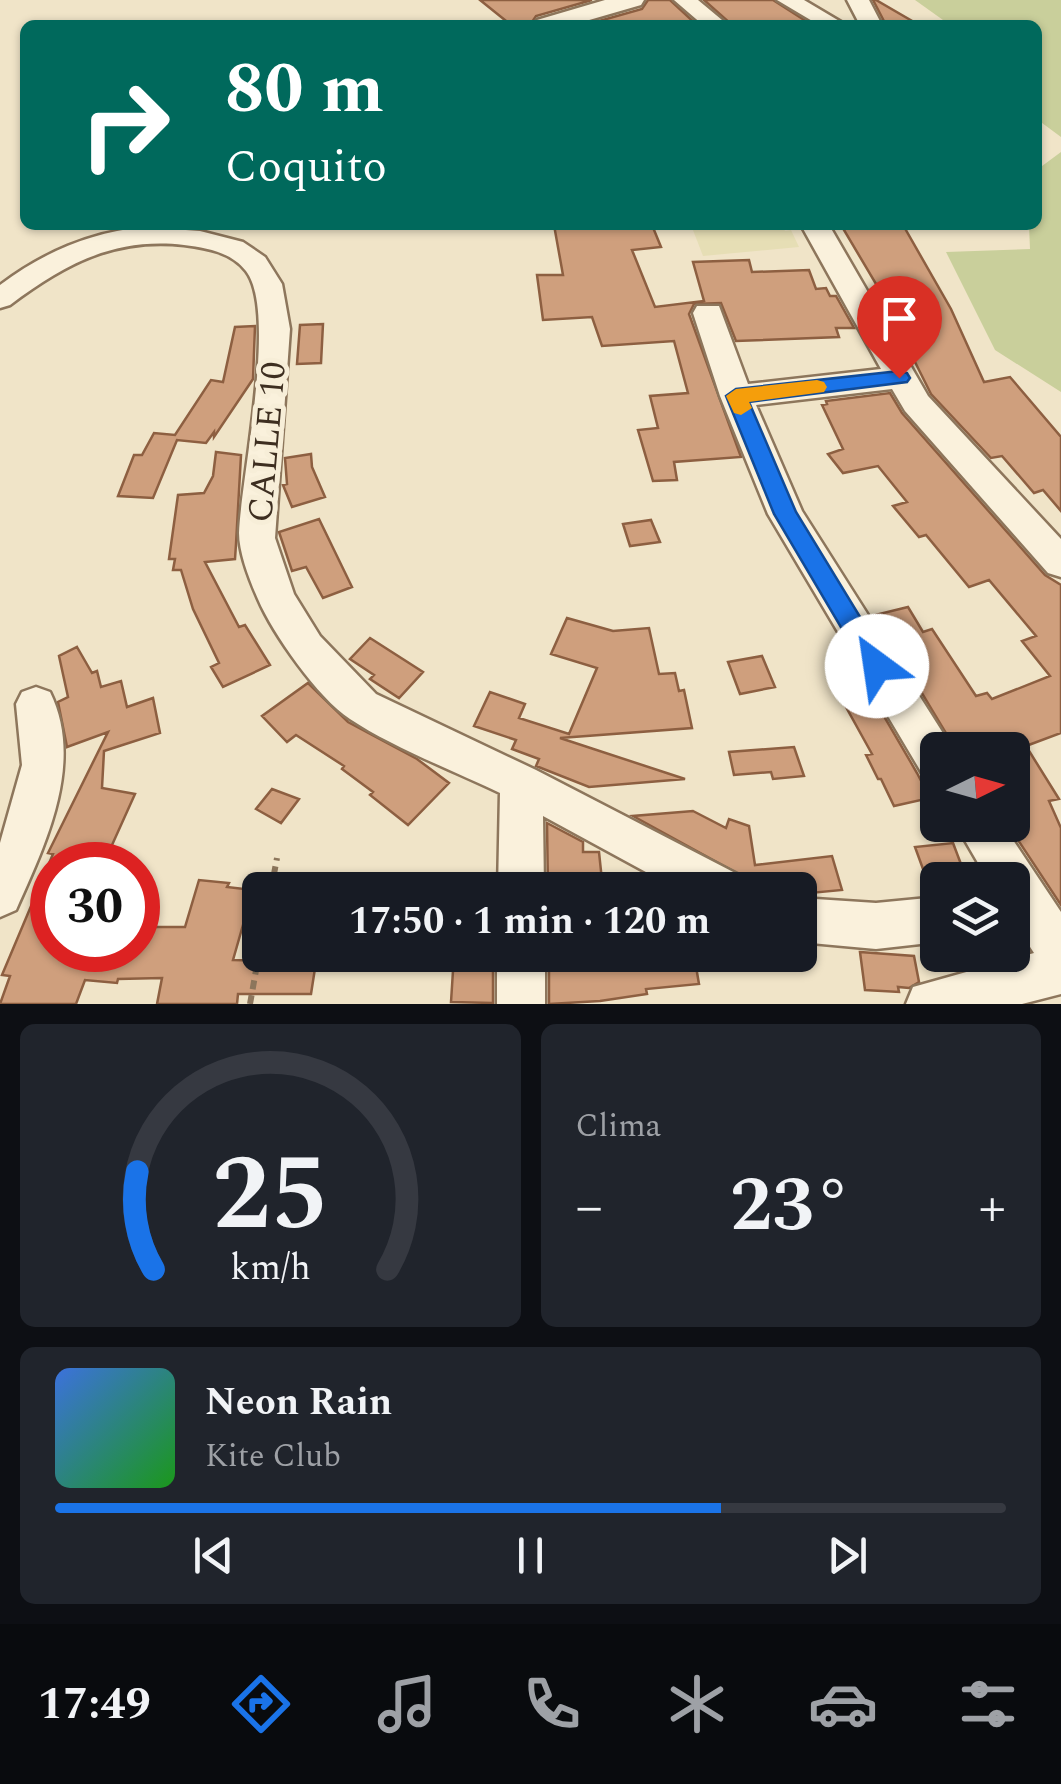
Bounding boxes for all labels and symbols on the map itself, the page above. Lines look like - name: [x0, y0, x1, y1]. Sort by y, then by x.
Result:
- pin: [857, 276, 942, 379]
- street label: CALLE 10: [234, 360, 301, 525]
- position arrow: [825, 614, 929, 718]
- north arrow: [920, 732, 1030, 842]
- speed limit sign: 30: [30, 842, 160, 972]

